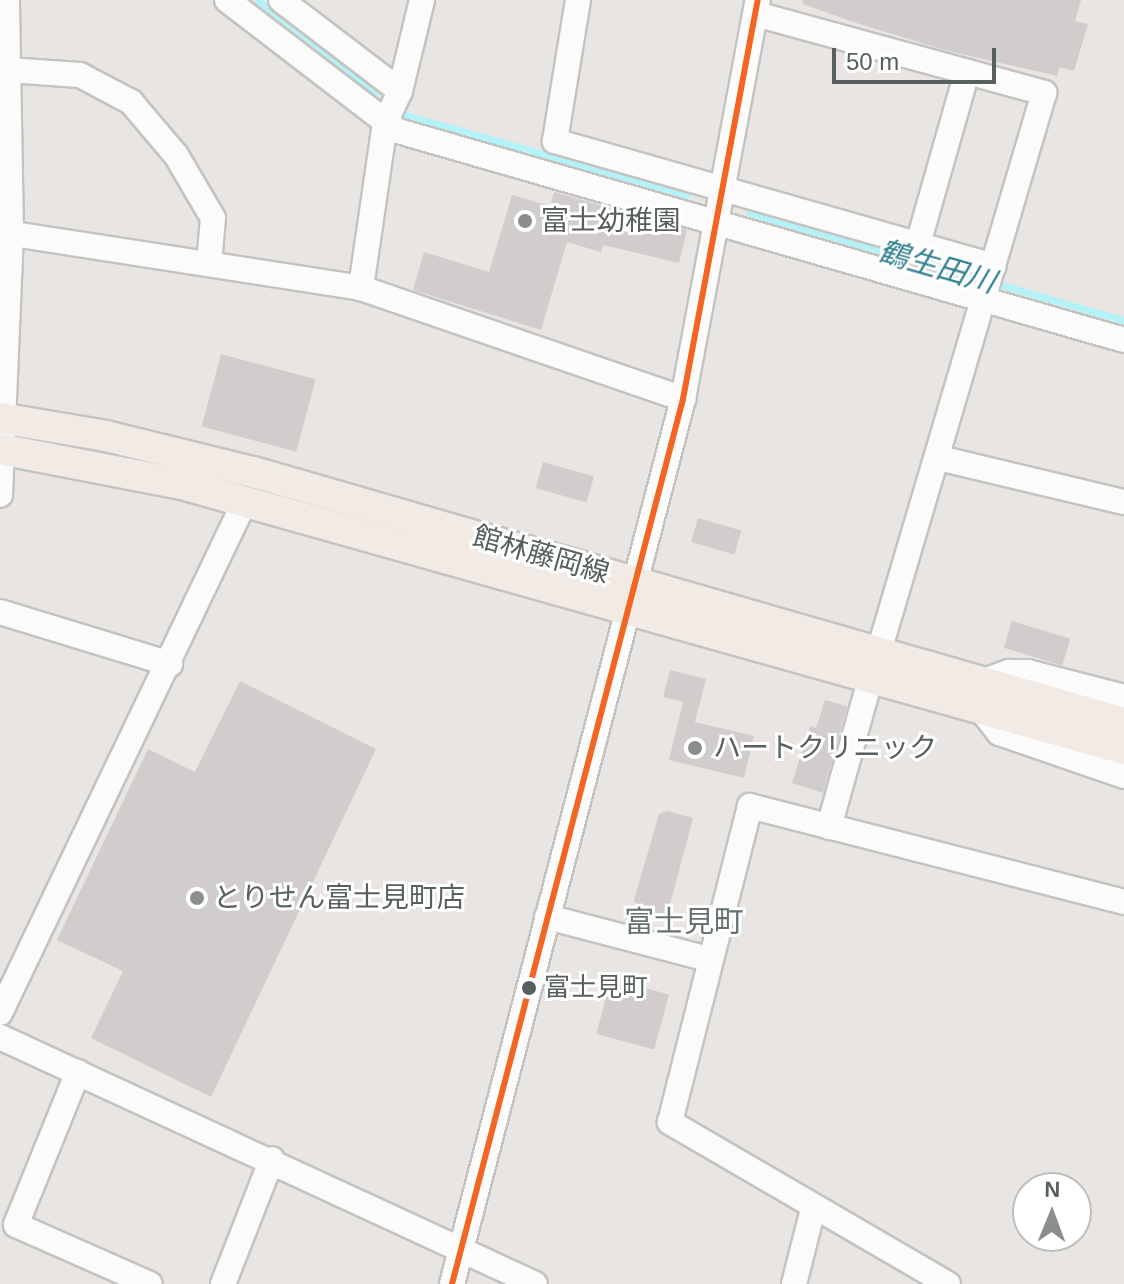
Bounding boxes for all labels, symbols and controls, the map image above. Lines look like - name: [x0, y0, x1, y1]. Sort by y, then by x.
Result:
- scale bar: [836, 32, 1000, 82]
- text: 50 m: [846, 48, 899, 75]
- place label: 富士幼稚園: [541, 204, 681, 238]
- marker: 富士幼稚園: [516, 212, 534, 230]
- water label: 鶴生田川: [874, 233, 1000, 301]
- street label: 館林藤岡線: [469, 520, 613, 590]
- place label: ハートクリニック: [713, 731, 937, 765]
- marker: ハートクリニック: [684, 737, 706, 759]
- place label: とりせん富士見町店: [213, 881, 465, 915]
- marker: とりせん富士見町店: [188, 889, 206, 907]
- district label: 富士見町: [624, 904, 744, 940]
- place label: 富士見町: [544, 972, 648, 1004]
- marker: 富士見町: [521, 980, 537, 996]
- north arrow: [1012, 1172, 1092, 1252]
- text: N: [1044, 1177, 1061, 1202]

